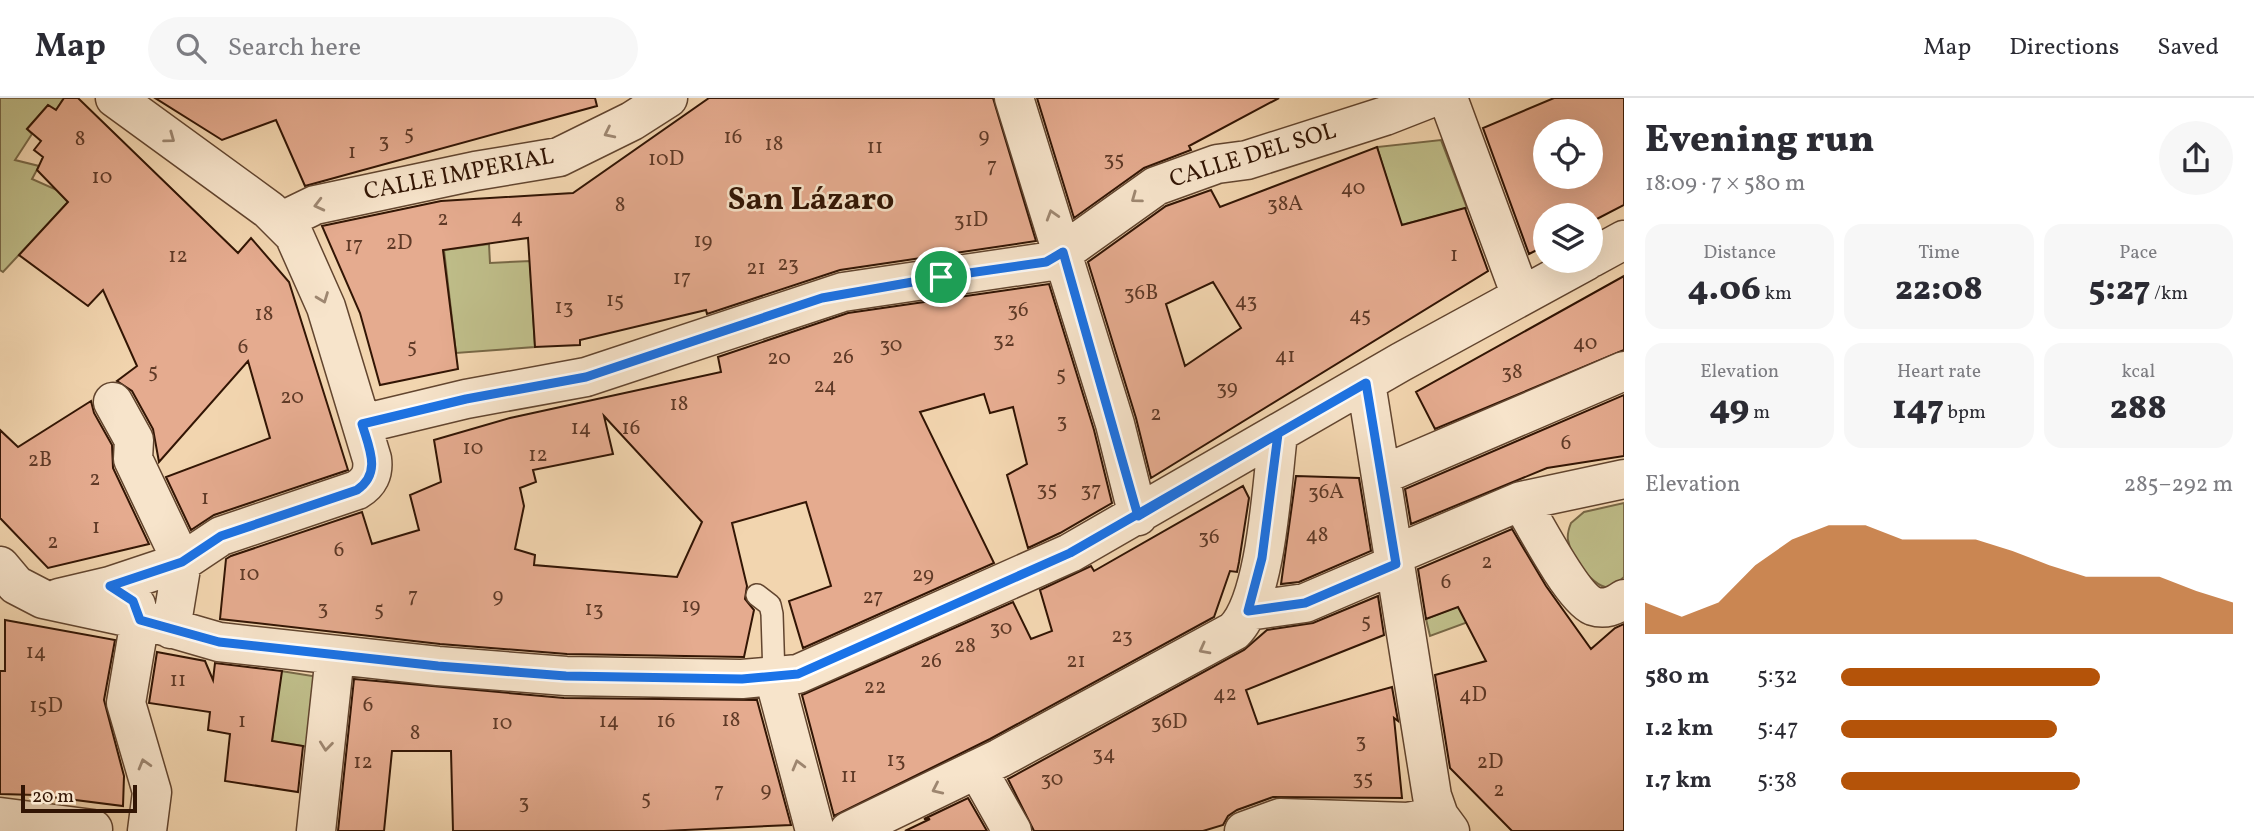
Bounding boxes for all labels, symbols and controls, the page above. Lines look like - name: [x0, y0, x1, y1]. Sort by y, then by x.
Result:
- search box: [148, 17, 638, 80]
- text: Map: [35, 25, 106, 71]
- icon: search: [172, 29, 210, 67]
- text: Search here: [228, 30, 361, 66]
- text: Map: [1923, 31, 1971, 65]
- text: Directions: [2009, 31, 2119, 65]
- text: Saved: [2157, 31, 2219, 65]
- street label: CALLE DEL SOL: [1165, 115, 1341, 197]
- text: Evening run: [1645, 115, 1875, 168]
- house number: 5: [404, 119, 414, 148]
- map controls: [1533, 119, 1603, 273]
- button: locate: [1533, 119, 1603, 189]
- button: share: [2159, 121, 2233, 195]
- house number: 9: [979, 122, 990, 151]
- house number: 16: [724, 123, 742, 152]
- one-way arrow: [604, 124, 616, 138]
- house number: 8: [75, 125, 85, 154]
- house number: 3: [379, 127, 389, 156]
- one-way arrow: [162, 130, 175, 142]
- house number: 18: [765, 130, 783, 159]
- house number: 11: [867, 133, 883, 162]
- house number: 1: [348, 138, 356, 167]
- street label: CALLE IMPERIAL: [361, 140, 557, 210]
- house number: 10D: [648, 145, 684, 174]
- house number: 35: [1104, 145, 1124, 174]
- house number: 7: [987, 152, 997, 181]
- house number: 10: [92, 163, 112, 192]
- text: 18:09 · 7 × 580 m: [1645, 168, 1805, 200]
- house number: 40: [1341, 174, 1365, 203]
- district label: San Lázaro: [728, 179, 894, 223]
- one-way arrow: [1131, 190, 1144, 202]
- house number: 38A: [1267, 190, 1303, 219]
- house number: 8: [615, 191, 625, 220]
- one-way arrow: [313, 196, 325, 211]
- house number: 4: [511, 203, 523, 232]
- button: layers: [1533, 203, 1603, 273]
- house number: 2: [437, 205, 449, 234]
- house number: 31D: [954, 206, 988, 235]
- one-way arrow: [1045, 209, 1060, 221]
- house number: 19: [693, 227, 713, 256]
- house number: 2D: [386, 229, 412, 258]
- house number: 17: [345, 231, 363, 260]
- text: Distance: [1703, 240, 1776, 266]
- text: Time: [1918, 240, 1960, 266]
- text: Pace: [2119, 240, 2157, 266]
- house number: 1: [1450, 241, 1458, 270]
- house number: 12: [168, 242, 188, 271]
- pin: [911, 247, 971, 307]
- house number: 23: [777, 250, 799, 279]
- house number: 21: [746, 254, 766, 283]
- icon: arrive: [922, 258, 960, 296]
- house number: 17: [673, 264, 691, 293]
- text: 4.06: [1687, 266, 1761, 314]
- text: 22:08: [1895, 266, 1983, 314]
- text: 5:27: [2088, 266, 2150, 314]
- house number: 36B: [1124, 279, 1158, 308]
- text: km: [1761, 281, 1792, 307]
- text: /km: [2150, 281, 2188, 307]
- house number: 15: [606, 286, 624, 315]
- house number: 43: [1235, 287, 1257, 316]
- one-way arrow: [314, 292, 328, 304]
- house number: 13: [555, 293, 573, 322]
- house number: 36: [1007, 296, 1029, 325]
- house number: 18: [255, 300, 273, 329]
- house number: 45: [1349, 301, 1371, 330]
- house number: 32: [993, 326, 1015, 355]
- house number: 40: [1573, 329, 1597, 358]
- house number: 30: [880, 331, 902, 360]
- house number: 5: [407, 332, 417, 361]
- house number: 6: [238, 333, 248, 362]
- house number: 41: [1275, 342, 1295, 371]
- house number: 26: [832, 343, 854, 372]
- house number: 20: [767, 344, 791, 373]
- house number: 5: [148, 357, 158, 386]
- house number: 38: [1501, 358, 1523, 387]
- text: Elevation: [1700, 359, 1779, 385]
- text: Heart rate: [1897, 359, 1981, 385]
- text: kcal: [2121, 359, 2155, 385]
- house number: 5: [1056, 360, 1066, 389]
- house number: 24: [813, 372, 837, 401]
- house number: 39: [1216, 374, 1238, 403]
- house number: 20: [280, 383, 304, 412]
- text: 49: [1709, 385, 1749, 433]
- text: 147: [1892, 385, 1944, 433]
- text: 288: [2110, 385, 2167, 433]
- house number: 18: [670, 390, 688, 419]
- house number: 2: [1150, 400, 1162, 429]
- text: m: [1749, 400, 1770, 426]
- text: bpm: [1944, 400, 1986, 426]
- house number: 3: [1057, 407, 1067, 436]
- house number: 14: [571, 414, 591, 443]
- house number: 16: [622, 414, 640, 443]
- house number: 6: [1561, 429, 1571, 458]
- house number: 10: [463, 434, 483, 463]
- house number: 12: [528, 441, 548, 470]
- house number: 2B: [28, 446, 52, 475]
- house number: 2: [89, 465, 101, 494]
- text: Elevation: [1645, 469, 1741, 501]
- text: 285–292 m: [2124, 469, 2233, 501]
- house number: 35: [1037, 475, 1057, 504]
- house number: 37: [1081, 476, 1101, 505]
- house number: 36A: [1308, 478, 1344, 507]
- house number: 1: [201, 484, 209, 513]
- house number: 1: [92, 513, 100, 542]
- house number: 48: [1306, 521, 1328, 550]
- house number: 36: [1198, 523, 1220, 552]
- house number: 2: [47, 528, 59, 557]
- house number: 6: [334, 536, 344, 565]
- house number: 2: [1481, 548, 1493, 577]
- house number: 10: [239, 560, 259, 589]
- house number: 29: [912, 561, 934, 590]
- house number: 6: [1441, 568, 1451, 597]
- house number: 7: [408, 582, 418, 611]
- house number: 9: [493, 582, 504, 611]
- house number: 27: [863, 583, 883, 612]
- house number: 19: [681, 592, 701, 621]
- house number: 3: [318, 594, 328, 623]
- house number: 5: [374, 595, 384, 624]
- house number: 13: [585, 595, 603, 624]
- house number: 5: [1361, 607, 1371, 636]
- house number: 30: [990, 614, 1012, 643]
- house number: 23: [1111, 622, 1133, 651]
- house number: 28: [954, 632, 976, 661]
- house number: 14: [26, 638, 46, 667]
- one-way arrow: [1199, 641, 1211, 655]
- house number: 26: [920, 647, 942, 676]
- house number: 21: [1066, 647, 1086, 676]
- text: 580 m: [1645, 661, 1710, 693]
- text: 5:32: [1757, 661, 1798, 693]
- house number: 11: [170, 666, 186, 695]
- house number: 22: [864, 673, 886, 702]
- house number: 42: [1213, 680, 1237, 709]
- house number: 4D: [1459, 681, 1487, 710]
- house number: 6: [363, 691, 373, 720]
- house number: 15D: [29, 692, 63, 721]
- house number: 18: [722, 706, 740, 735]
- house number: 1: [238, 707, 246, 736]
- house number: 14: [599, 707, 619, 736]
- house number: 16: [657, 707, 675, 736]
- house number: 36D: [1151, 708, 1187, 737]
- house number: 10: [492, 709, 512, 738]
- text: 1.2 km: [1645, 713, 1714, 745]
- text: 5:47: [1757, 713, 1798, 745]
- house number: 8: [410, 719, 420, 748]
- house number: 3: [1356, 727, 1366, 756]
- one-way arrow: [319, 740, 334, 752]
- house number: 34: [1092, 740, 1116, 769]
- house number: 13: [887, 746, 905, 775]
- house number: 12: [353, 748, 373, 777]
- house number: 2D: [1477, 748, 1503, 777]
- one-way arrow: [138, 758, 152, 770]
- one-way arrow: [791, 759, 806, 771]
- house number: 11: [841, 762, 857, 791]
- house number: 35: [1353, 764, 1373, 793]
- house number: 30: [1041, 765, 1063, 794]
- text: 1.7 km: [1645, 765, 1712, 797]
- text: 5:38: [1757, 765, 1797, 797]
- house number: 9: [761, 776, 772, 805]
- house number: 2: [1493, 776, 1505, 805]
- house number: 7: [714, 777, 724, 806]
- one-way arrow: [932, 781, 944, 795]
- scale bar: [21, 782, 136, 814]
- text: 20 m: [32, 784, 74, 810]
- house number: 5: [641, 784, 651, 813]
- house number: 3: [519, 788, 529, 817]

